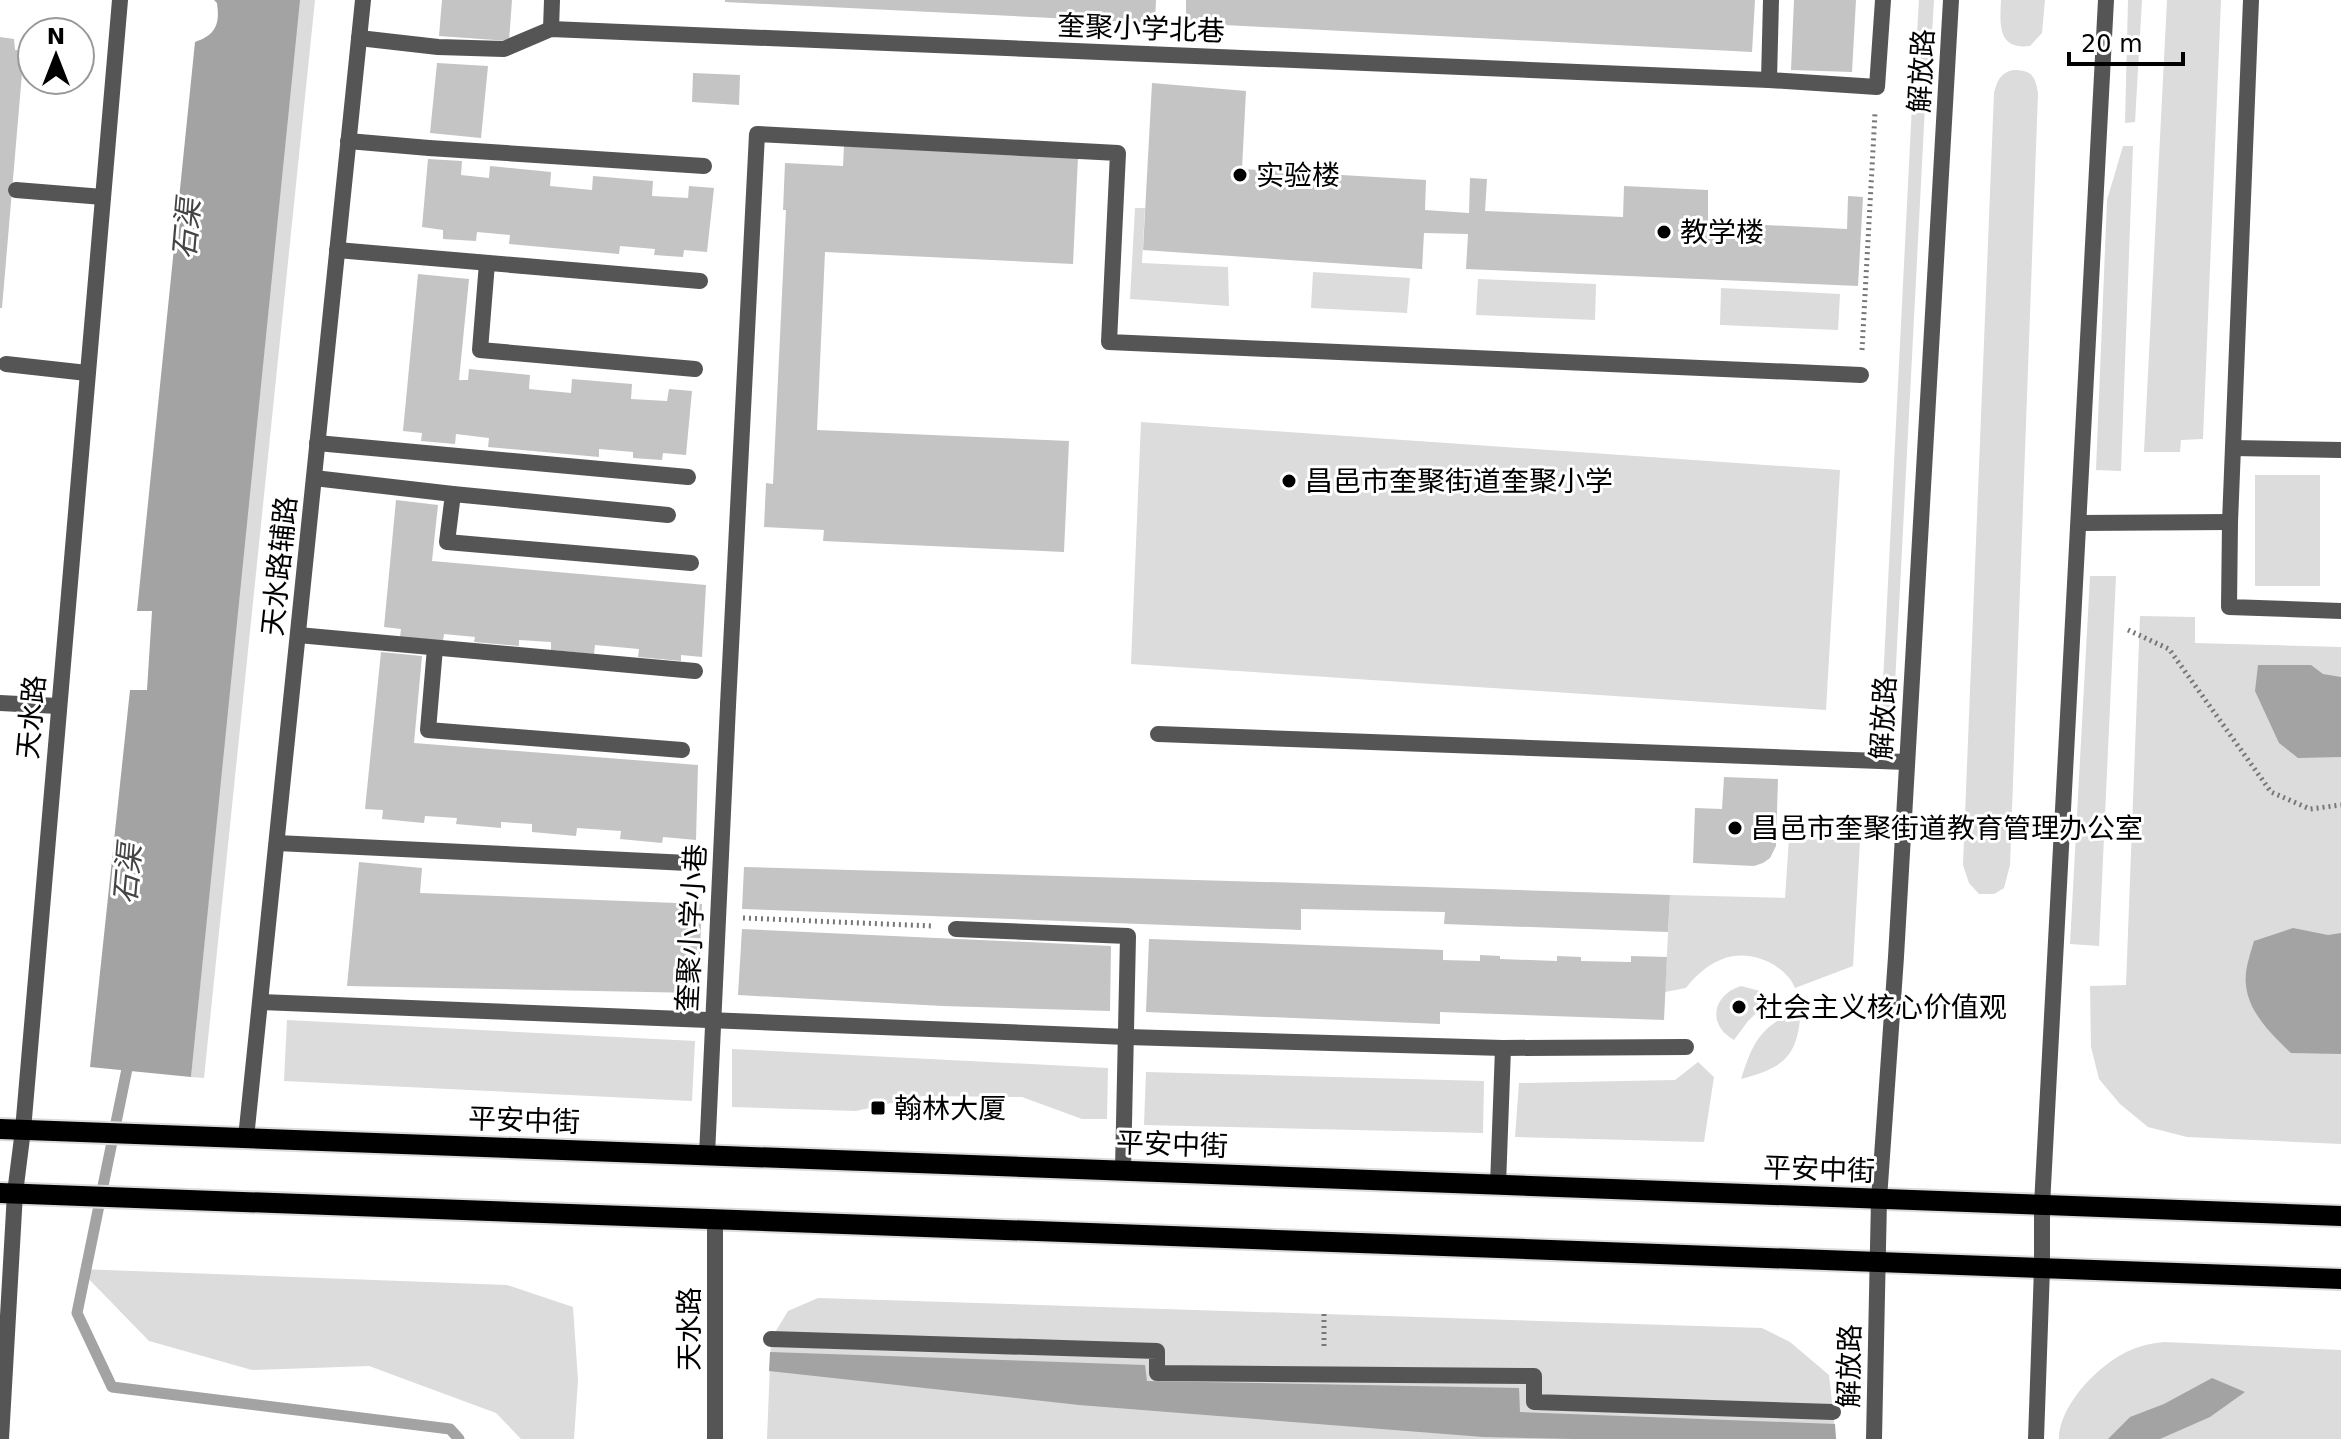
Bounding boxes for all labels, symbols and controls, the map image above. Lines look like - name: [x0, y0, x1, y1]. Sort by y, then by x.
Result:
- street label: 奎聚小学北巷: [1056, 9, 1226, 48]
- north arrow: [16, 16, 96, 96]
- scale bar: [2069, 16, 2183, 66]
- text: N: [47, 24, 65, 49]
- street label: 解放路: [1903, 28, 1940, 114]
- text: 20 m: [2081, 30, 2143, 58]
- place label: 实验楼: [1256, 159, 1340, 192]
- marker: 实验楼: [1231, 166, 1249, 184]
- water label: 石渠: [166, 194, 207, 260]
- place label: 教学楼: [1680, 216, 1764, 249]
- marker: 教学楼: [1655, 223, 1673, 241]
- place label: 昌邑市奎聚街道奎聚小学: [1305, 465, 1613, 498]
- marker: 昌邑市奎聚街道奎聚小学: [1280, 472, 1298, 490]
- street label: 天水路辅路: [256, 495, 303, 637]
- street label: 天水路: [11, 674, 52, 760]
- street label: 解放路: [1865, 675, 1902, 761]
- place label: 昌邑市奎聚街道教育管理办公室: [1751, 812, 2143, 845]
- marker: 昌邑市奎聚街道教育管理办公室: [1726, 819, 1744, 837]
- water label: 石渠: [107, 839, 148, 905]
- street label: 奎聚小学小巷: [671, 843, 712, 1013]
- place label: 社会主义核心价值观: [1755, 991, 2007, 1024]
- marker: 社会主义核心价值观: [1730, 998, 1748, 1016]
- place label: 翰林大厦: [894, 1092, 1006, 1125]
- marker: 翰林大厦: [869, 1099, 887, 1117]
- street label: 平安中街: [467, 1102, 581, 1139]
- street label: 平安中街: [1115, 1126, 1229, 1163]
- street label: 平安中街: [1762, 1151, 1876, 1188]
- street label: 天水路: [673, 1287, 706, 1371]
- street label: 解放路: [1832, 1324, 1867, 1408]

